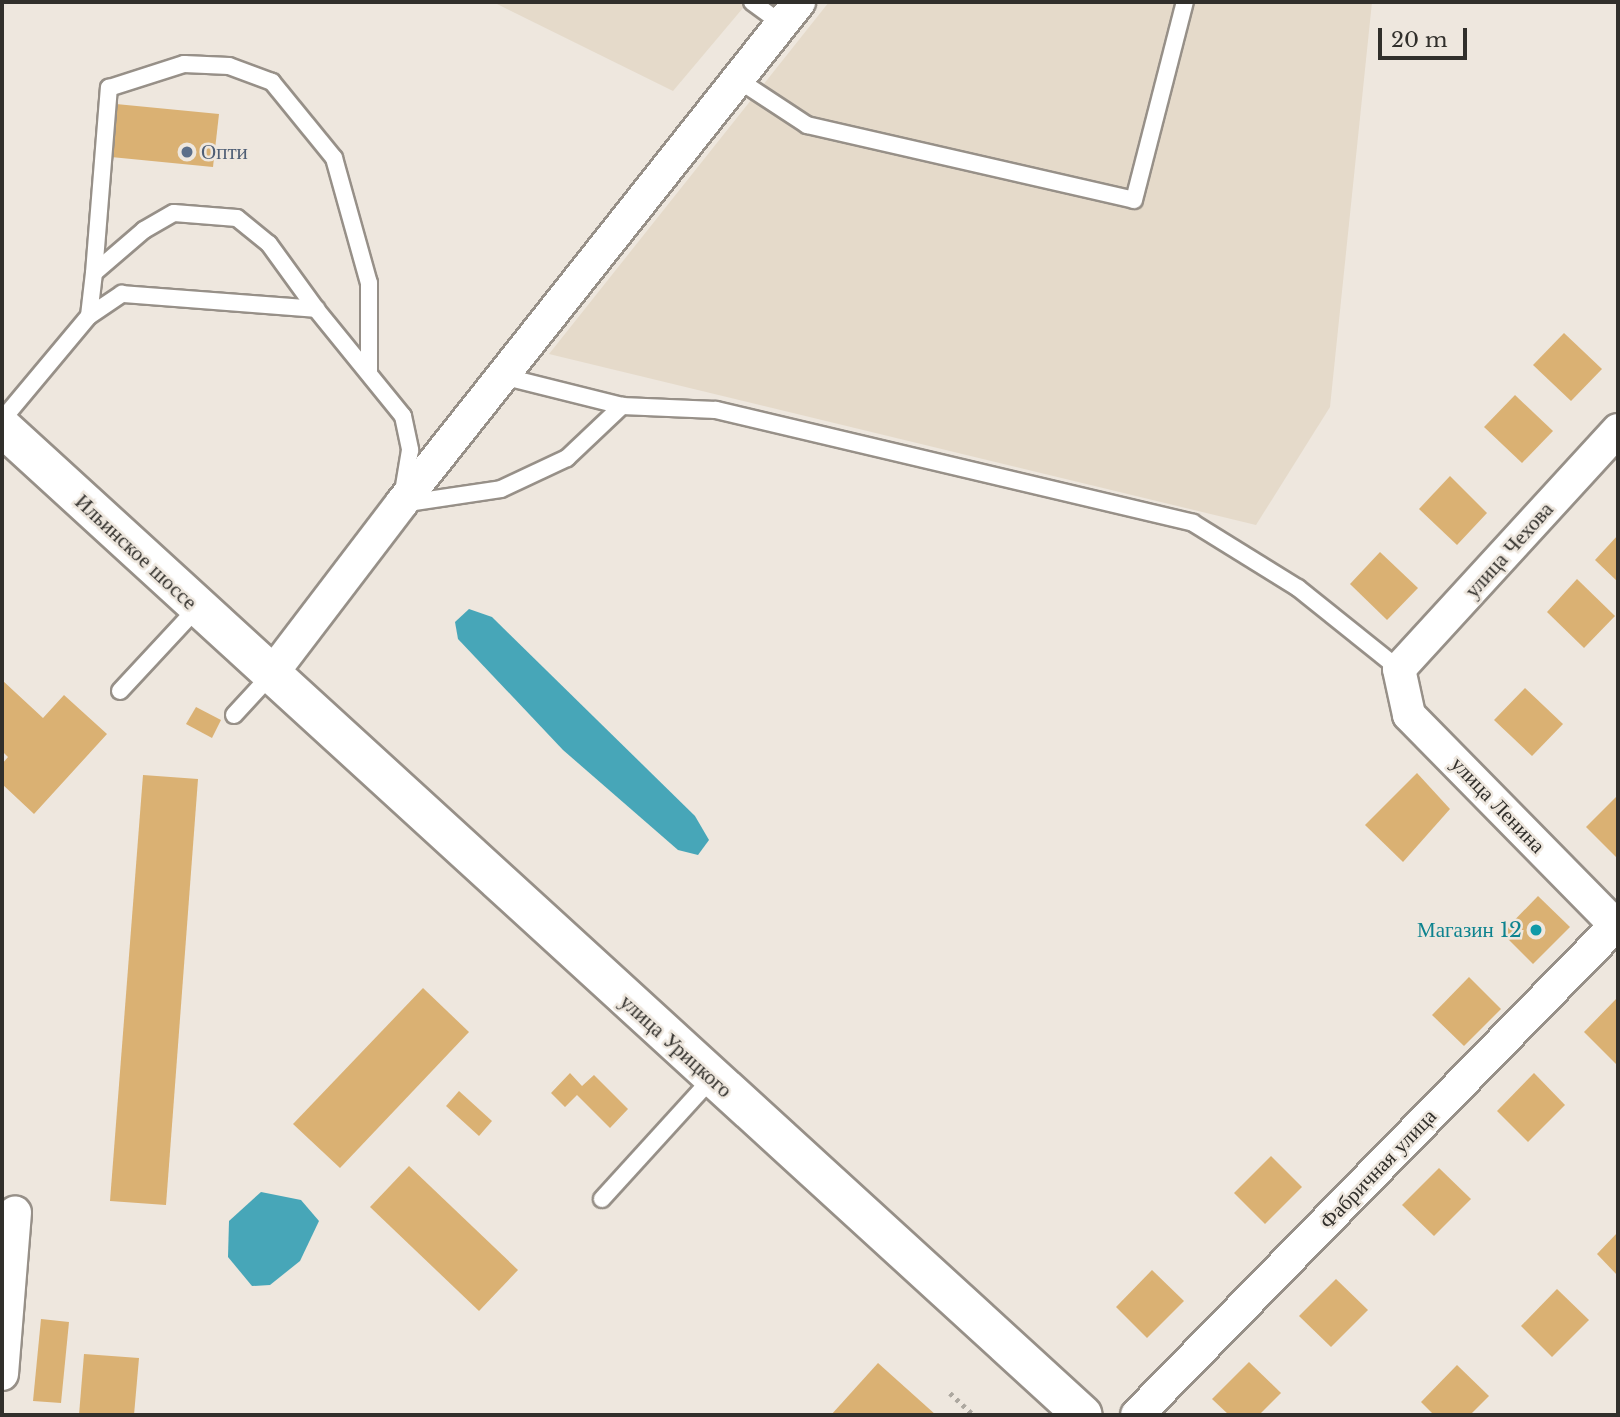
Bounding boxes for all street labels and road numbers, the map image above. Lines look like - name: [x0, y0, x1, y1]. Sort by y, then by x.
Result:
- street label: Ильинское шоссе: [70, 489, 202, 615]
- street label: улица Чехова: [1460, 497, 1558, 603]
- street label: улица Ленина: [1446, 752, 1550, 858]
- street label: улица Урицкого: [615, 989, 737, 1103]
- street label: Фабричная улица: [1314, 1104, 1442, 1234]

